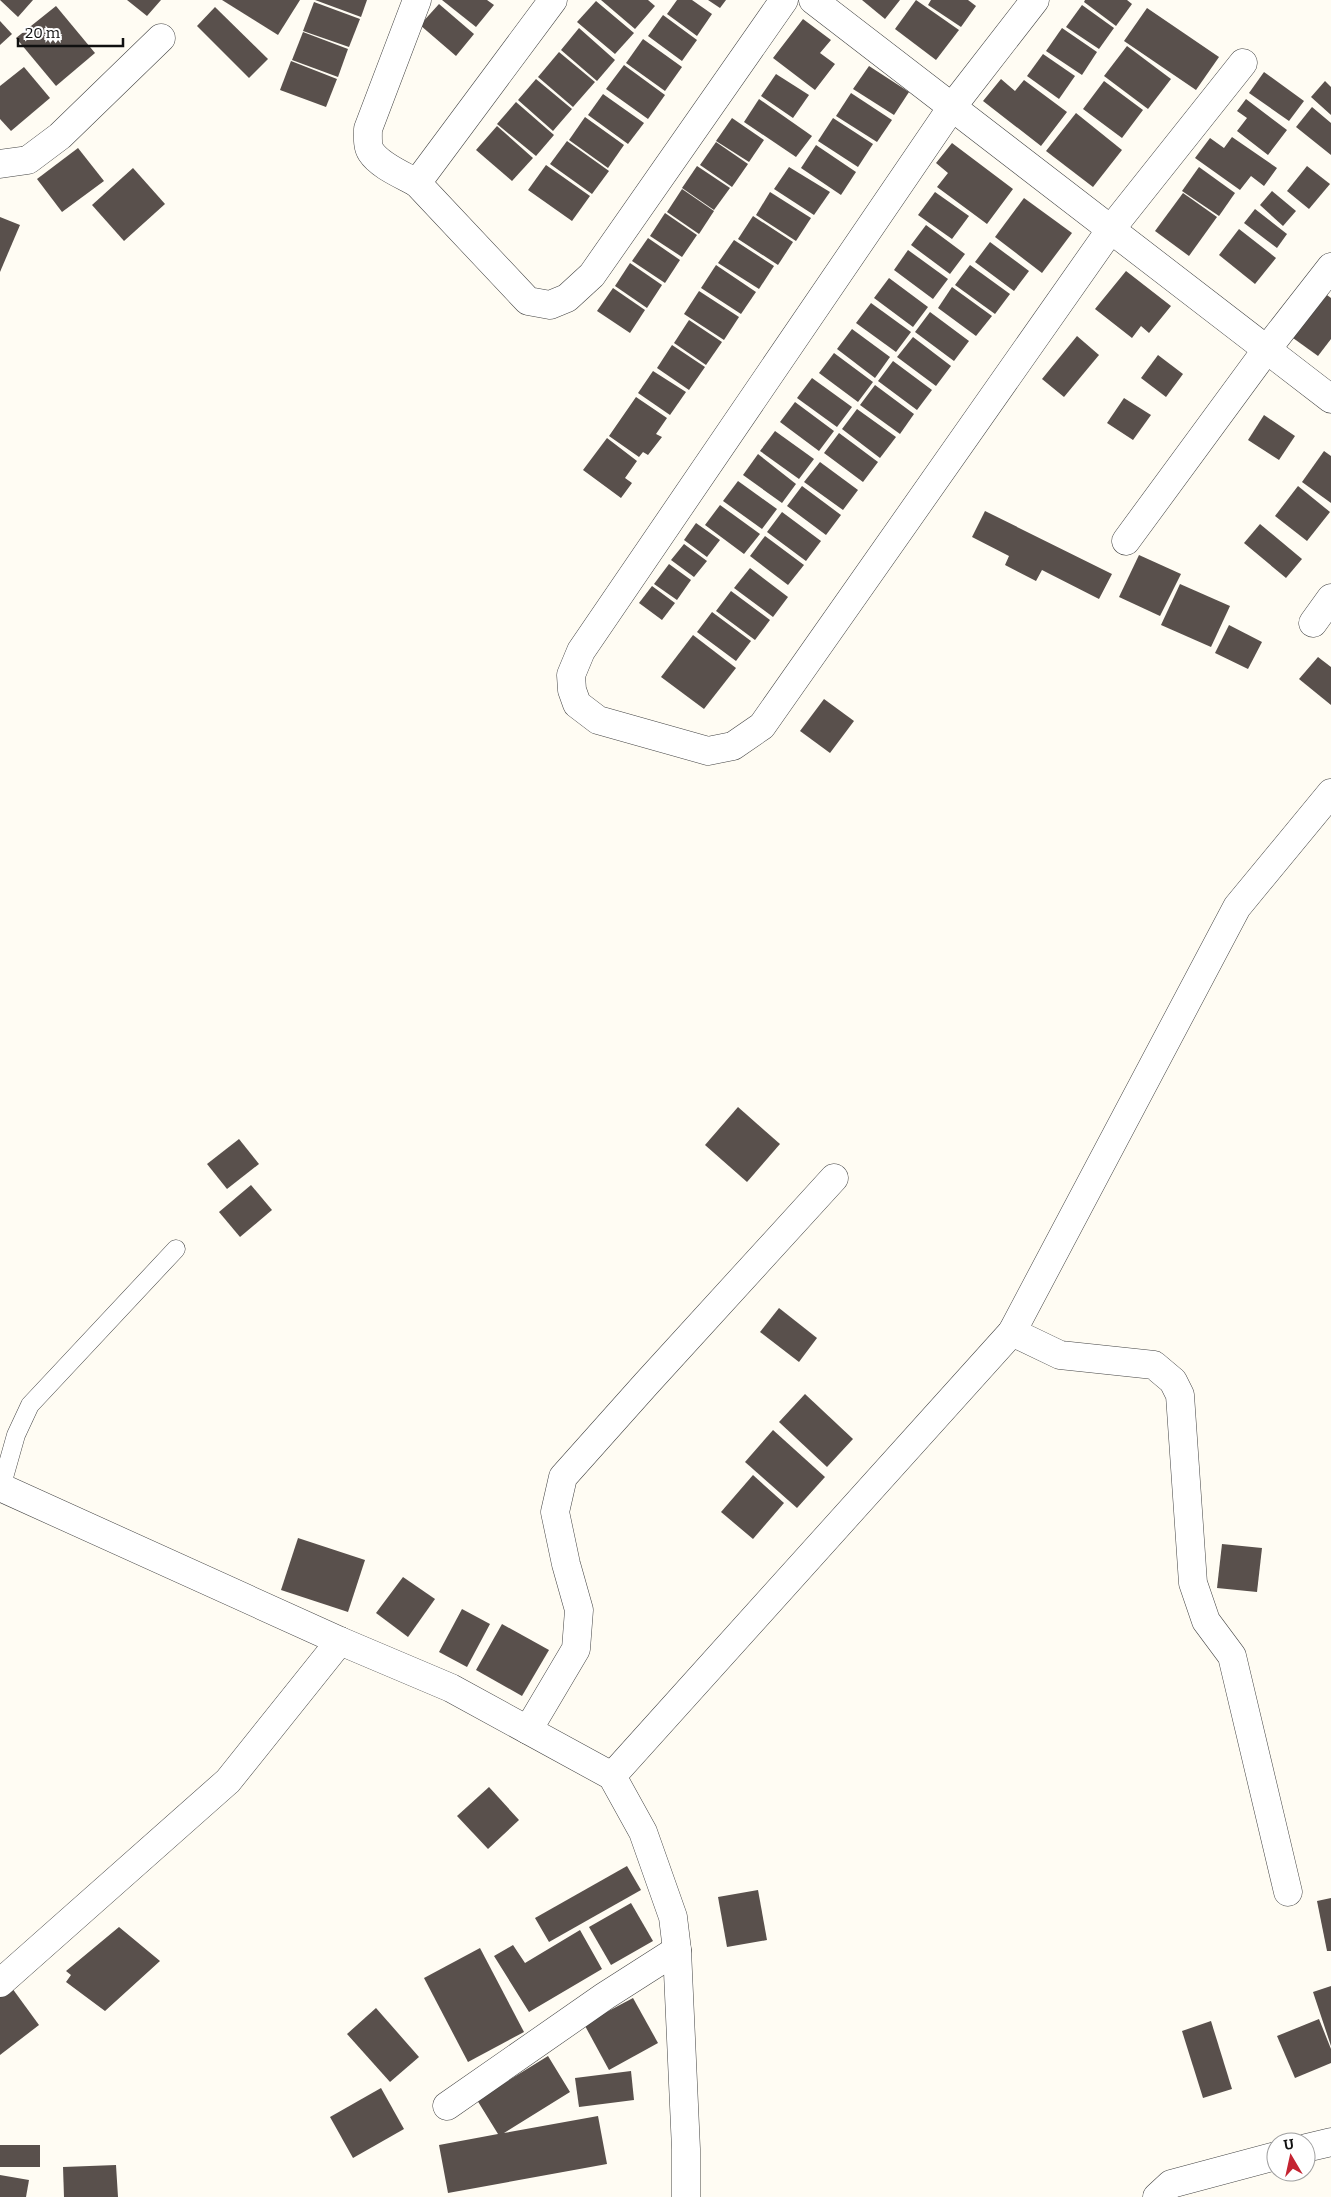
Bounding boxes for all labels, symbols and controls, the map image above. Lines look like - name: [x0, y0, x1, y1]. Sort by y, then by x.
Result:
- scale bar: [18, 15, 122, 47]
- text: 20 m: [25, 24, 61, 42]
- north arrow: [1266, 2132, 1316, 2182]
- text: U: [1283, 2135, 1296, 2154]

